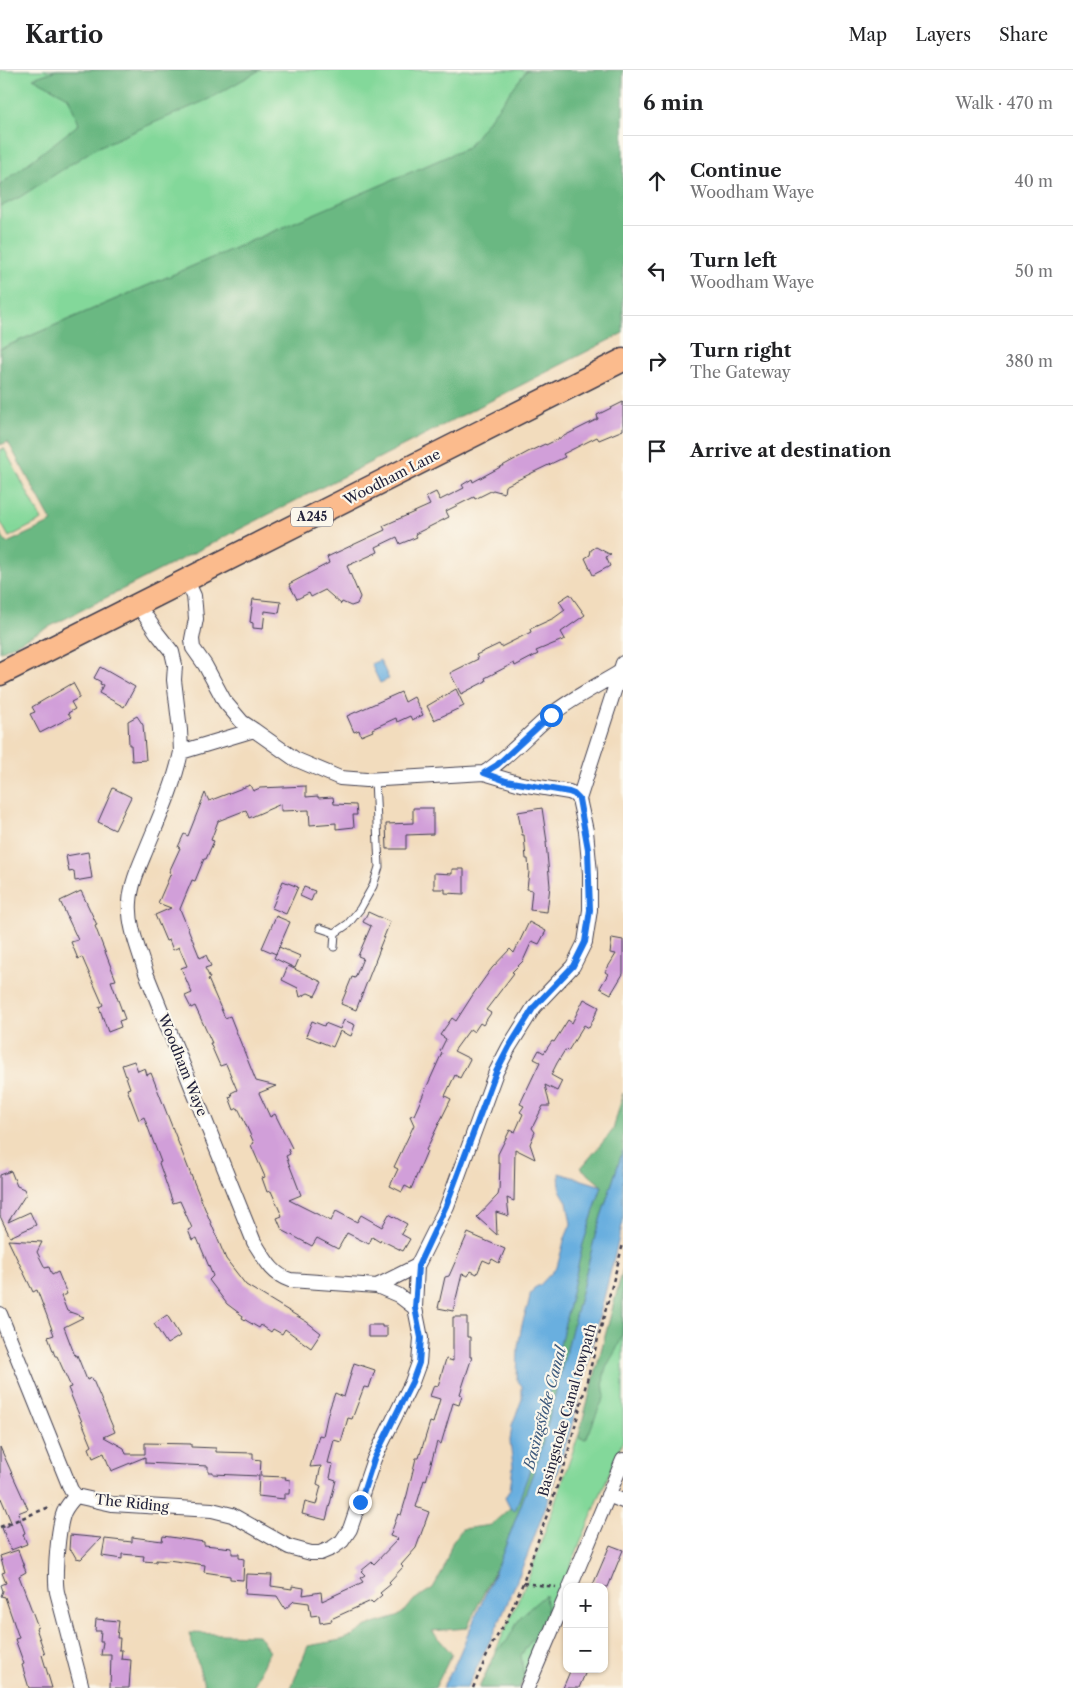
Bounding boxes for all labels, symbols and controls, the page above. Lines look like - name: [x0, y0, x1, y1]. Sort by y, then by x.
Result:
- text: Kartio: [25, 20, 103, 49]
- text: Map: [849, 24, 887, 46]
- text: Layers: [915, 24, 971, 46]
- text: Share: [999, 24, 1048, 46]
- text: 6 min: [643, 90, 704, 115]
- text: Walk · 470 m: [955, 93, 1053, 113]
- text: Continue: [690, 159, 782, 182]
- icon: ahead: [643, 167, 671, 195]
- text: 40 m: [1014, 171, 1053, 191]
- text: Woodham Waye: [690, 182, 814, 202]
- text: Turn left: [690, 249, 777, 272]
- icon: left: [643, 257, 671, 285]
- text: 50 m: [1015, 261, 1053, 281]
- text: Woodham Waye: [690, 272, 814, 292]
- text: Turn right: [690, 339, 791, 362]
- icon: right: [643, 347, 671, 375]
- text: 380 m: [1005, 351, 1053, 371]
- text: The Gateway: [690, 362, 791, 382]
- icon: arrive: [643, 437, 671, 465]
- text: Arrive at destination: [690, 439, 891, 462]
- street label: Woodham Lane: [340, 445, 443, 510]
- road number: A245: [291, 508, 333, 527]
- route start: [540, 704, 563, 727]
- street label: Woodham Waye: [154, 1010, 212, 1119]
- street label: Basingstoke Canal towpath: [534, 1321, 600, 1499]
- water label: Basingstoke Canal: [519, 1342, 571, 1472]
- street label: The Riding: [94, 1490, 170, 1516]
- route end: [349, 1491, 372, 1514]
- map controls: [563, 1583, 608, 1673]
- button: +: [563, 1583, 608, 1628]
- button: −: [563, 1628, 608, 1673]

